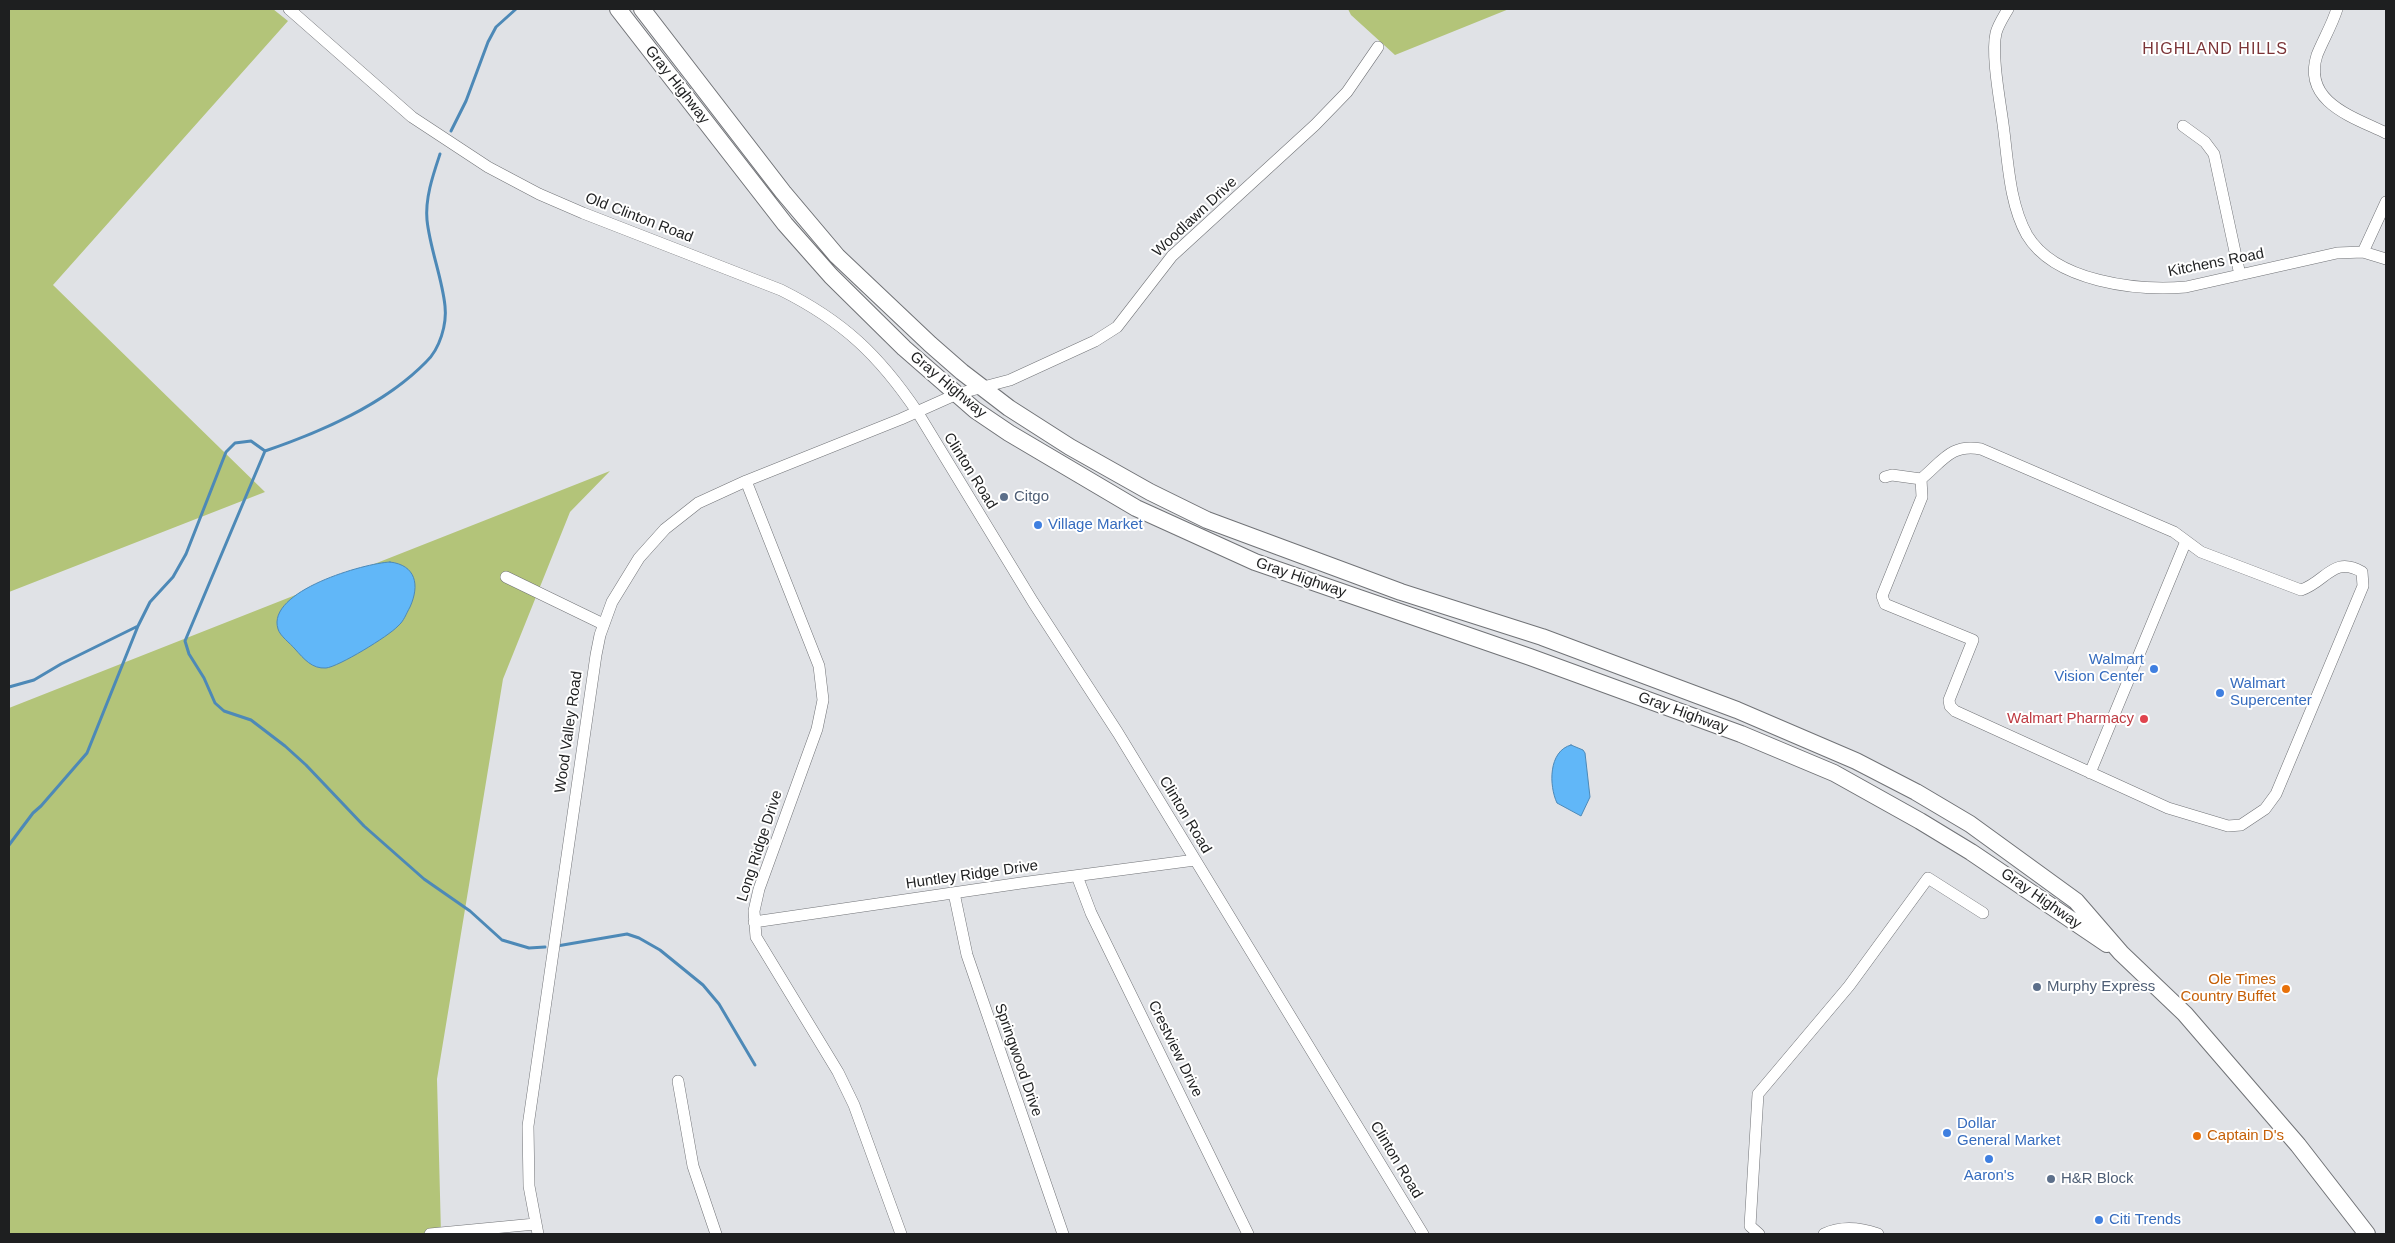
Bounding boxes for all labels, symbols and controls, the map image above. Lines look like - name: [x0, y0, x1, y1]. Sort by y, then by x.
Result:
- district label: HIGHLAND HILLS: [2140, 40, 2290, 60]
- street label: Gray Highway: [641, 42, 713, 128]
- street label: Woodlawn Drive: [1149, 173, 1241, 261]
- street label: Old Clinton Road: [582, 189, 696, 247]
- street label: Kitchens Road: [2166, 245, 2266, 281]
- street label: Gray Highway: [906, 348, 990, 422]
- street label: Clinton Road: [939, 429, 1001, 513]
- place label: Citgo: [1014, 488, 1049, 506]
- marker: Citgo: [998, 491, 1010, 503]
- place label: Village Market: [1048, 516, 1143, 534]
- marker: Village Market: [1032, 519, 1044, 531]
- street label: Gray Highway: [1254, 554, 1348, 602]
- place label: Walmart Vision Center: [2054, 651, 2144, 686]
- marker: Walmart Vision Center: [2148, 663, 2160, 675]
- street label: Wood Valley Road: [552, 670, 586, 794]
- place label: Walmart Supercenter: [2230, 675, 2312, 710]
- marker: Walmart Supercenter: [2214, 687, 2226, 699]
- street label: Gray Highway: [1636, 688, 1730, 738]
- place label: Walmart Pharmacy: [2007, 710, 2134, 728]
- marker: Walmart Pharmacy: [2138, 713, 2150, 725]
- street label: Clinton Road: [1155, 773, 1215, 857]
- street label: Long Ridge Drive: [734, 788, 786, 904]
- street label: Huntley Ridge Drive: [905, 857, 1039, 893]
- street label: Gray Highway: [1997, 865, 2085, 933]
- place label: Ole Times Country Buffet: [2180, 971, 2276, 1006]
- place label: Murphy Express: [2047, 978, 2155, 996]
- marker: Murphy Express: [2031, 981, 2043, 993]
- marker: Ole Times Country Buffet: [2280, 983, 2292, 995]
- street label: Crestview Drive: [1144, 998, 1206, 1100]
- street label: Springwood Drive: [990, 1001, 1046, 1119]
- place label: Dollar General Market: [1957, 1115, 2060, 1150]
- street label: Clinton Road: [1366, 1118, 1426, 1202]
- marker: Dollar General Market: [1941, 1127, 1953, 1139]
- place label: Captain D's: [2207, 1127, 2284, 1145]
- marker: Captain D's: [2191, 1130, 2203, 1142]
- marker: Aaron's: [1983, 1153, 1995, 1165]
- place label: Aaron's: [1964, 1167, 2014, 1185]
- place label: H&R Block: [2061, 1170, 2134, 1188]
- marker: H&R Block: [2045, 1173, 2057, 1185]
- place label: Citi Trends: [2109, 1211, 2181, 1229]
- marker: Citi Trends: [2093, 1214, 2105, 1226]

